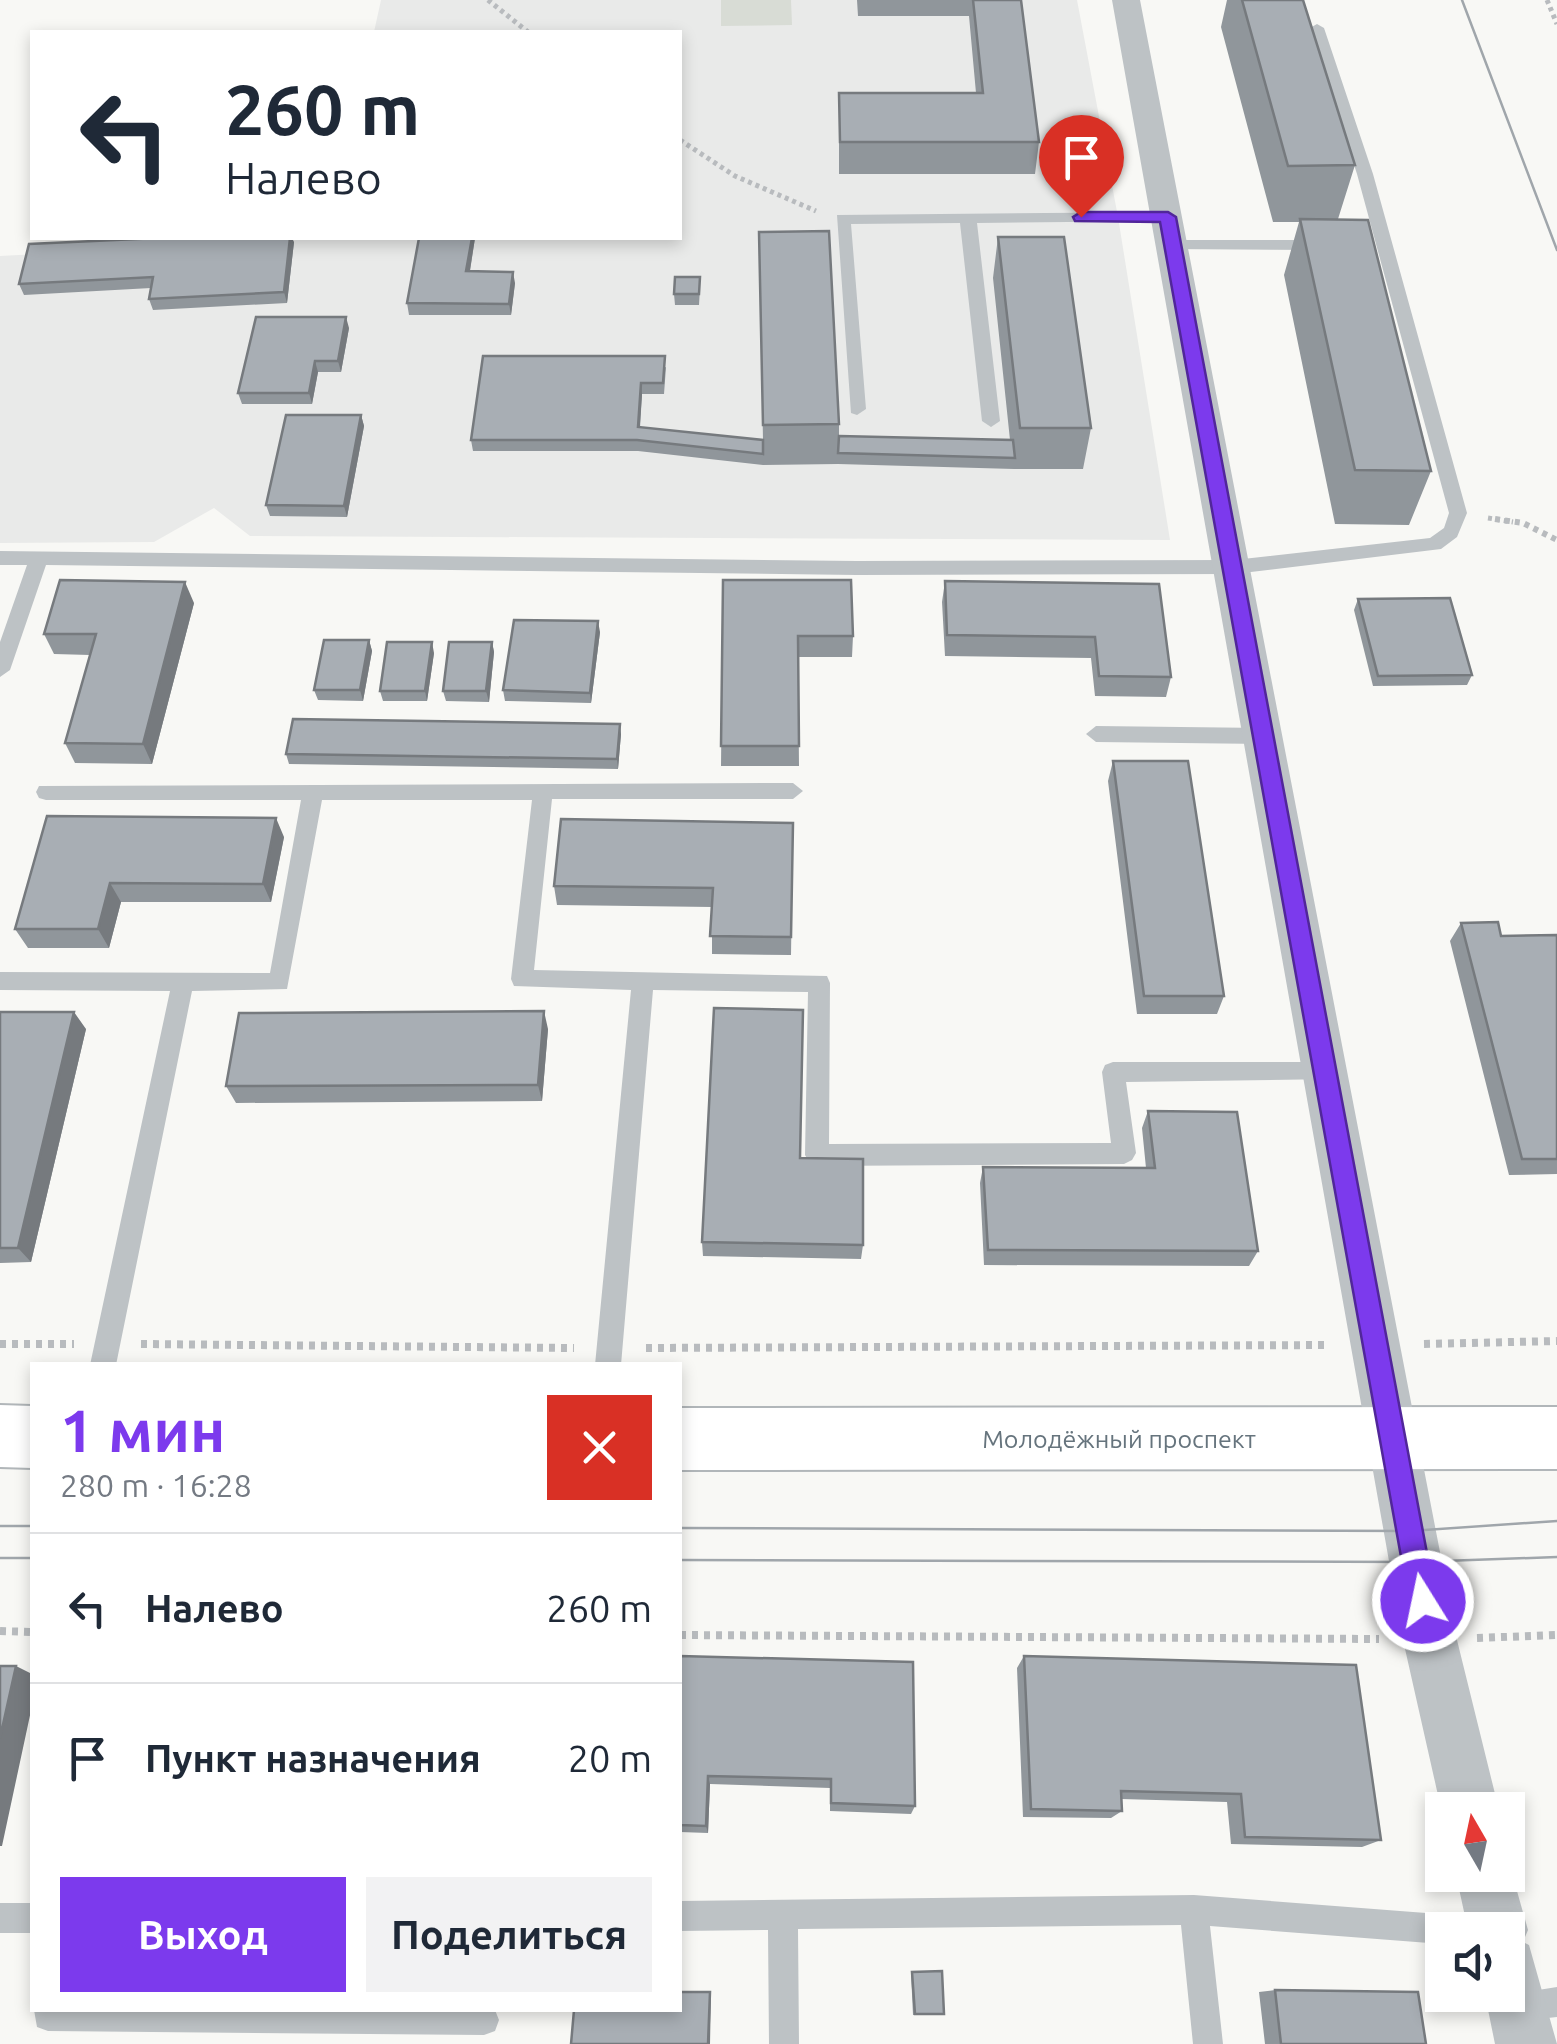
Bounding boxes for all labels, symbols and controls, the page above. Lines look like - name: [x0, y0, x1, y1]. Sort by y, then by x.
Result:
- icon: left: [60, 70, 190, 200]
- text: 260 m: [225, 70, 420, 148]
- pin: [1039, 115, 1124, 218]
- icon: arrive: [1054, 130, 1109, 185]
- text: Налево: [225, 152, 382, 203]
- button: close: [547, 1395, 652, 1500]
- text: 1 мин: [60, 1396, 225, 1463]
- street label: Молодёжный проспект: [982, 1425, 1256, 1453]
- text: 280 m · 16:28: [60, 1467, 252, 1503]
- position arrow: [1371, 1549, 1475, 1653]
- icon: left: [60, 1581, 115, 1636]
- text: Налево: [145, 1587, 284, 1629]
- text: 260 m: [546, 1587, 652, 1629]
- icon: arrive: [60, 1731, 115, 1786]
- text: Пункт назначения: [145, 1737, 481, 1779]
- text: 20 m: [568, 1737, 652, 1779]
- north arrow: [1425, 1792, 1525, 1892]
- map controls: [1425, 1792, 1525, 2012]
- button: Выход: [60, 1877, 346, 1992]
- button: Поделиться: [366, 1877, 652, 1992]
- button: sound: [1425, 1912, 1525, 2012]

